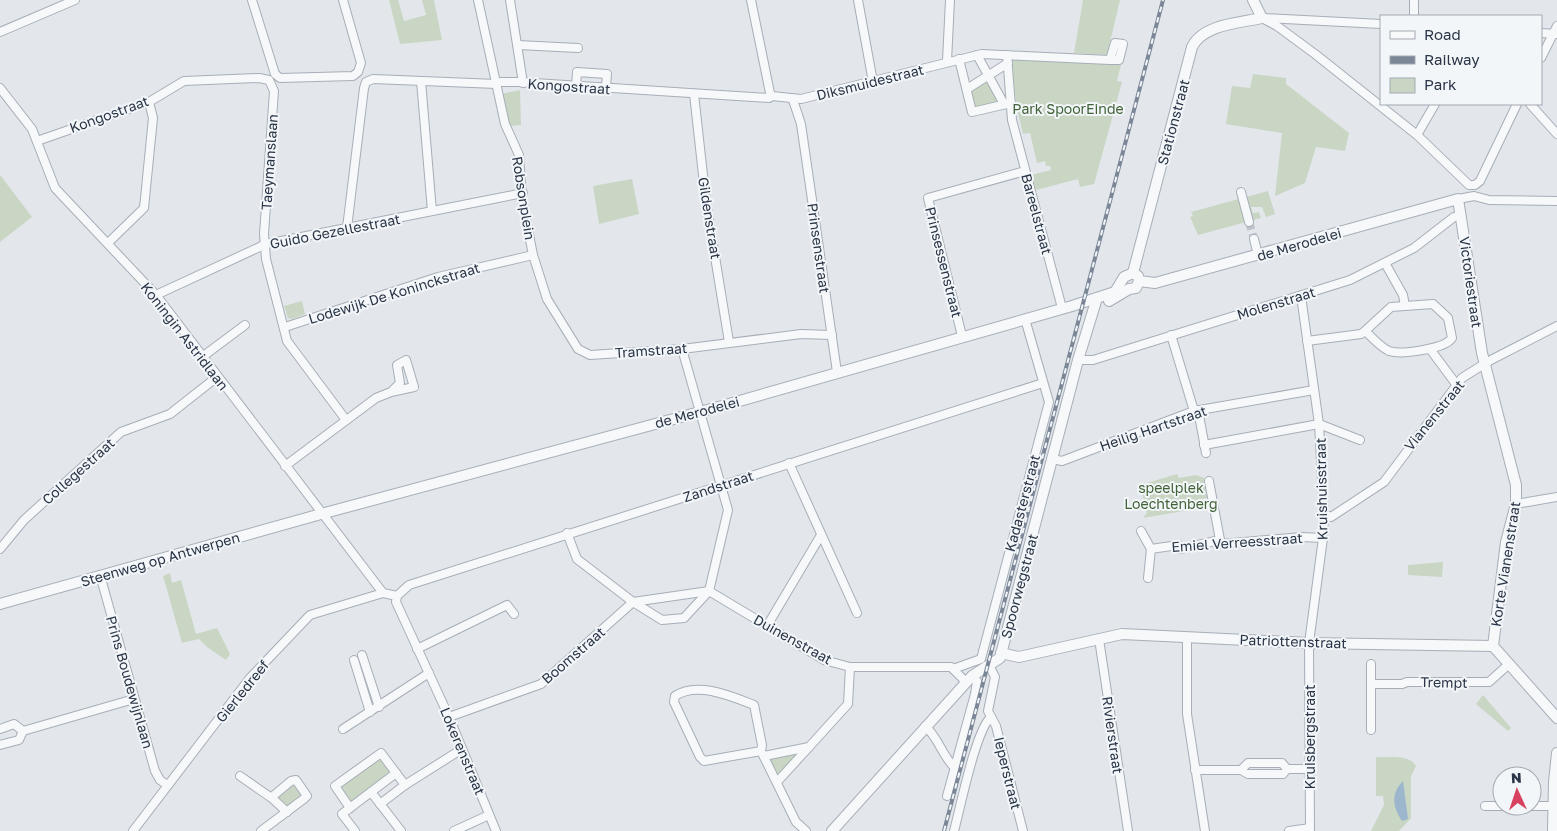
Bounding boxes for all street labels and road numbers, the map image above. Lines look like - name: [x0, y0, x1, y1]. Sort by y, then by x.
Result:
- street label: Diksmuidestraat: [815, 60, 925, 104]
- street label: Kongostraat: [527, 75, 611, 97]
- street label: Stationstraat: [1153, 77, 1193, 167]
- street label: Kongostraat: [67, 92, 151, 136]
- street label: Taeymanslaan: [257, 113, 281, 211]
- street label: Robsonplein: [509, 155, 539, 241]
- street label: Bareelstraat: [1018, 172, 1056, 256]
- street label: Gildenstraat: [695, 176, 725, 260]
- street label: Prinsenstraat: [804, 202, 834, 294]
- street label: Prinsessenstraat: [922, 205, 966, 319]
- street label: Guido Gezellestraat: [268, 210, 402, 252]
- street label: de Merodelei: [1255, 224, 1343, 264]
- street label: Victoriestraat: [1456, 235, 1486, 329]
- street label: Lodewijk De Koninckstraat: [306, 259, 482, 327]
- street label: Koningin Astridlaan: [138, 279, 232, 393]
- street label: Molenstraat: [1235, 283, 1317, 323]
- street label: Tramstraat: [614, 339, 688, 361]
- street label: Vianenstraat: [1400, 376, 1468, 454]
- street label: de Merodelei: [653, 393, 741, 431]
- street label: Heilig Hartstraat: [1097, 402, 1209, 454]
- street label: Collegestraat: [38, 434, 118, 508]
- street label: Kruishuisstraat: [1312, 438, 1330, 540]
- street label: Kadasterstraat: [1001, 452, 1043, 554]
- street label: Zandstraat: [681, 467, 755, 505]
- street label: Korte Vianenstraat: [1487, 500, 1523, 628]
- street label: Steenweg op Antwerpen: [79, 528, 241, 590]
- street label: Emiel Verreesstraat: [1171, 529, 1303, 555]
- street label: Spoorwegstraat: [997, 532, 1041, 640]
- street label: Duinenstraat: [751, 610, 835, 668]
- street label: Prins Boudewijnlaan: [103, 614, 157, 750]
- street label: Boomstraat: [538, 623, 608, 687]
- street label: Patriottenstraat: [1239, 631, 1347, 651]
- street label: Gierledreef: [212, 657, 272, 725]
- street label: Trempt: [1420, 673, 1468, 691]
- street label: Kruisbergstraat: [1301, 684, 1318, 790]
- street label: Rivierstraat: [1099, 695, 1127, 775]
- street label: Lokerenstraat: [437, 705, 489, 797]
- street label: Ieperstraat: [991, 735, 1025, 811]

